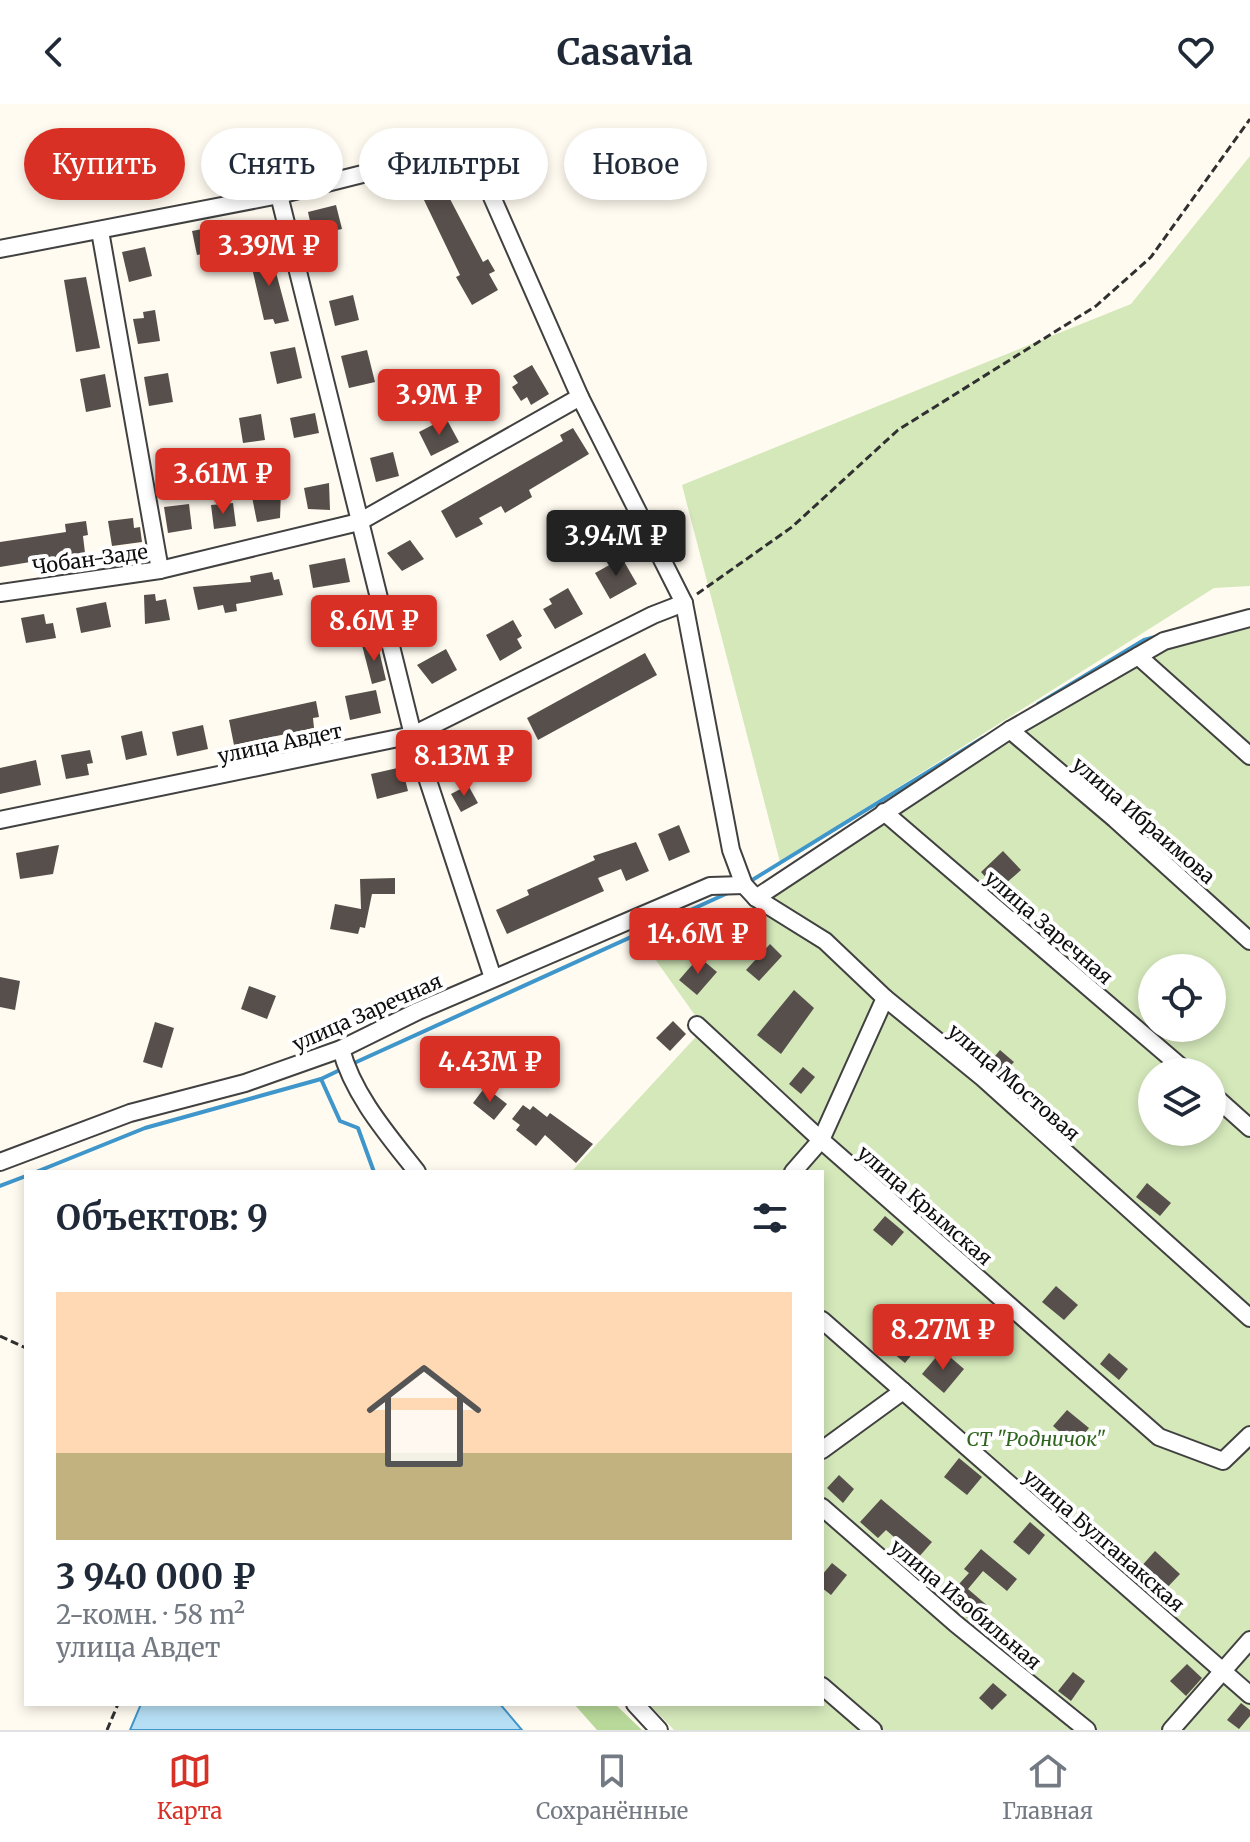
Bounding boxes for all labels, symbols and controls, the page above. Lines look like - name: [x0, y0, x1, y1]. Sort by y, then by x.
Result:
- icon: back: [32, 30, 76, 74]
- text: Casavia: [557, 30, 693, 75]
- icon: heart: [1174, 30, 1218, 74]
- chip: Купить: [24, 128, 185, 200]
- chip: Снять: [201, 128, 343, 200]
- chip: Фильтры: [359, 128, 548, 200]
- chip: Новое: [564, 128, 707, 200]
- pin: 3.39M ₽: [195, 220, 343, 288]
- text: 3.39M ₽: [218, 229, 320, 262]
- pin: 3.9M ₽: [374, 369, 504, 437]
- text: 3.9M ₽: [396, 378, 482, 411]
- pin: 3.61M ₽: [149, 448, 297, 516]
- text: 3.61M ₽: [173, 457, 273, 490]
- pin: 3.94M ₽: [542, 510, 690, 578]
- text: 3.94M ₽: [565, 519, 667, 552]
- street label: Чобан-Заде: [31, 539, 149, 579]
- pin: 8.6M ₽: [309, 595, 439, 663]
- text: 8.6M ₽: [329, 604, 419, 637]
- street label: улица Авдет: [215, 718, 345, 768]
- pin: 8.13M ₽: [390, 730, 538, 798]
- text: 8.13M ₽: [414, 739, 514, 772]
- street label: улица Ибраимова: [1068, 751, 1221, 889]
- street label: улица Заречная: [980, 865, 1118, 989]
- pin: 14.6M ₽: [624, 908, 772, 976]
- text: 14.6M ₽: [647, 917, 749, 950]
- map controls: [1138, 954, 1226, 1146]
- button: locate: [1138, 954, 1226, 1042]
- street label: улица Заречная: [288, 968, 446, 1056]
- street label: улица Мостовая: [943, 1018, 1085, 1146]
- pin: 4.43M ₽: [416, 1036, 564, 1104]
- text: 4.43M ₽: [438, 1045, 542, 1078]
- button: layers: [1138, 1058, 1226, 1146]
- street label: улица Крымская: [852, 1140, 998, 1270]
- icon: filters: [748, 1196, 792, 1240]
- text: Объектов: 9: [56, 1197, 268, 1239]
- pin: 8.27M ₽: [869, 1304, 1017, 1372]
- text: 8.27M ₽: [891, 1313, 995, 1346]
- icon: home: [352, 1344, 496, 1488]
- park label: СТ "Родничок": [966, 1426, 1106, 1451]
- street label: улица Булганакская: [1018, 1463, 1190, 1617]
- street label: улица Изобильная: [885, 1534, 1047, 1675]
- text: 3 940 000 ₽: [56, 1556, 256, 1598]
- text: 2-комн. · 58 m²: [56, 1598, 245, 1631]
- text: улица Авдет: [56, 1631, 221, 1664]
- tab: Карта: [157, 1749, 222, 1825]
- tab: Сохранённые: [536, 1749, 688, 1825]
- tab: Главная: [1002, 1749, 1093, 1825]

